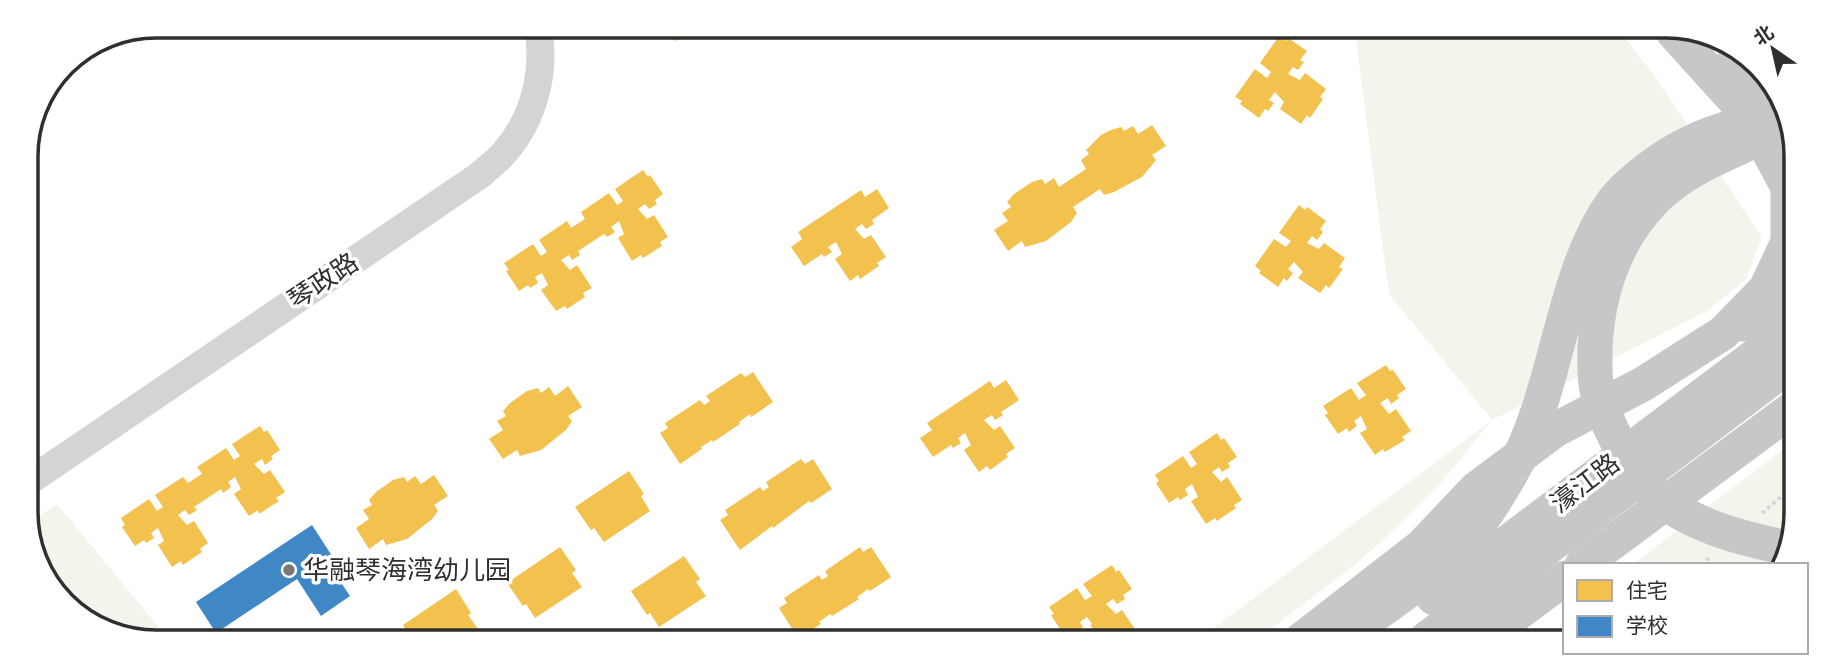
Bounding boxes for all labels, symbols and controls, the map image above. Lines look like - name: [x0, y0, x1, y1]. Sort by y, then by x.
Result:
- north arrow: [1738, 14, 1808, 84]
- text: 北: [1749, 20, 1778, 50]
- street label: 琴政路: [281, 245, 364, 316]
- street label: 濠江路: [1544, 446, 1626, 519]
- place label: 华融琴海湾幼儿园: [303, 553, 511, 586]
- marker: 华融琴海湾幼儿园: [281, 562, 297, 578]
- legend: [1563, 563, 1808, 654]
- text: 住宅: [1626, 577, 1668, 603]
- text: 学校: [1626, 612, 1668, 638]

